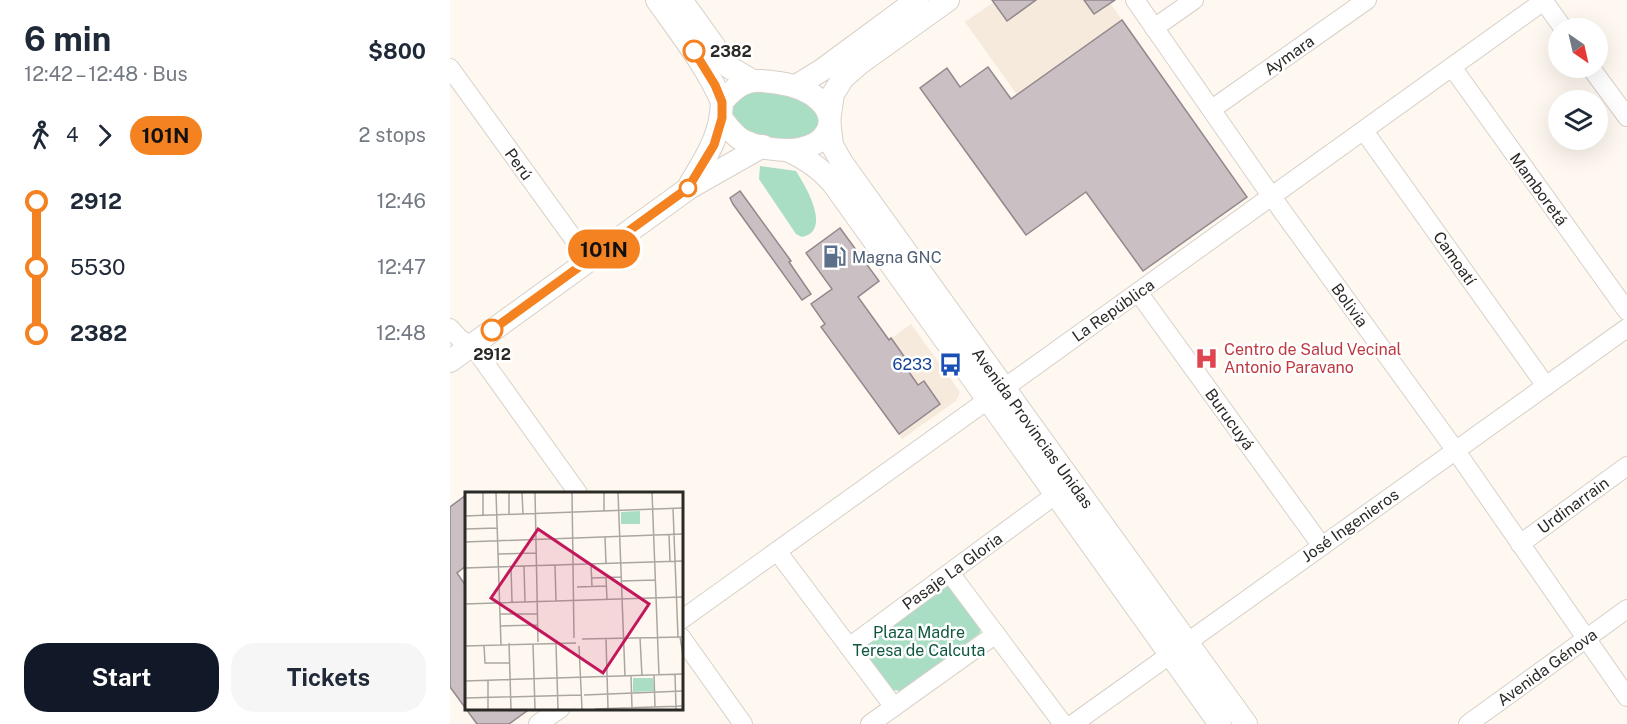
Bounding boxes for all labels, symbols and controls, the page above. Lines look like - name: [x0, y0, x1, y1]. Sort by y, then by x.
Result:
- north arrow: [1548, 18, 1608, 78]
- map controls: [1548, 18, 1608, 150]
- text: 6 min: [24, 20, 111, 58]
- street label: Aymara: [1261, 31, 1318, 79]
- text: $800: [368, 38, 426, 64]
- marker: 2382: [683, 40, 705, 62]
- place label: 2382: [710, 42, 752, 61]
- text: 12:42 – 12:48 · Bus: [24, 62, 188, 86]
- button: layers: [1548, 90, 1608, 150]
- icon: walk: [24, 119, 57, 152]
- icon: forward: [88, 119, 121, 152]
- text: 4: [66, 123, 79, 147]
- text: 101N: [142, 123, 190, 148]
- text: 2 stops: [359, 123, 426, 147]
- street label: Perú: [501, 145, 536, 184]
- street label: Mamboretá: [1506, 149, 1571, 229]
- unlabelled marker: [679, 179, 697, 197]
- text: 2912: [70, 188, 122, 214]
- text: 12:46: [377, 189, 426, 213]
- street label: Camoatí: [1429, 228, 1481, 290]
- line badge: 101N: [562, 230, 646, 268]
- text: 101N: [580, 237, 628, 262]
- fuel station icon: Magna GNC: [821, 244, 847, 270]
- place label: Magna GNC: [852, 248, 942, 267]
- text: 5530: [70, 254, 125, 280]
- text: 12:47: [377, 255, 426, 279]
- street label: La República: [1069, 275, 1158, 346]
- street label: Bolivia: [1327, 280, 1372, 331]
- marker: 2912: [481, 319, 503, 341]
- text: 2382: [70, 320, 127, 346]
- text: 12:48: [376, 321, 426, 345]
- place label: Centro de Salud Vecinal Antonio Paravano: [1224, 340, 1402, 377]
- street label: Avenida Provincias Unidas: [968, 344, 1097, 512]
- place label: 2912: [473, 345, 511, 364]
- hospital icon: Centro de Salud Vecinal Antonio Paravano: [1193, 345, 1219, 371]
- bus stop icon: 6233: [937, 351, 963, 377]
- place label: 6233: [892, 355, 932, 374]
- street label: Burucuyá: [1201, 385, 1258, 454]
- street label: Urdinarrain: [1534, 473, 1613, 538]
- street label: José Ingenieros: [1298, 485, 1402, 566]
- inset map: [465, 492, 682, 709]
- street label: Pasaje La Gloria: [899, 529, 1006, 614]
- park label: Plaza Madre Teresa de Calcuta: [853, 623, 985, 660]
- street label: Avenida Génova: [1494, 625, 1601, 710]
- button: Start: [24, 643, 219, 712]
- button: Tickets: [231, 643, 426, 712]

